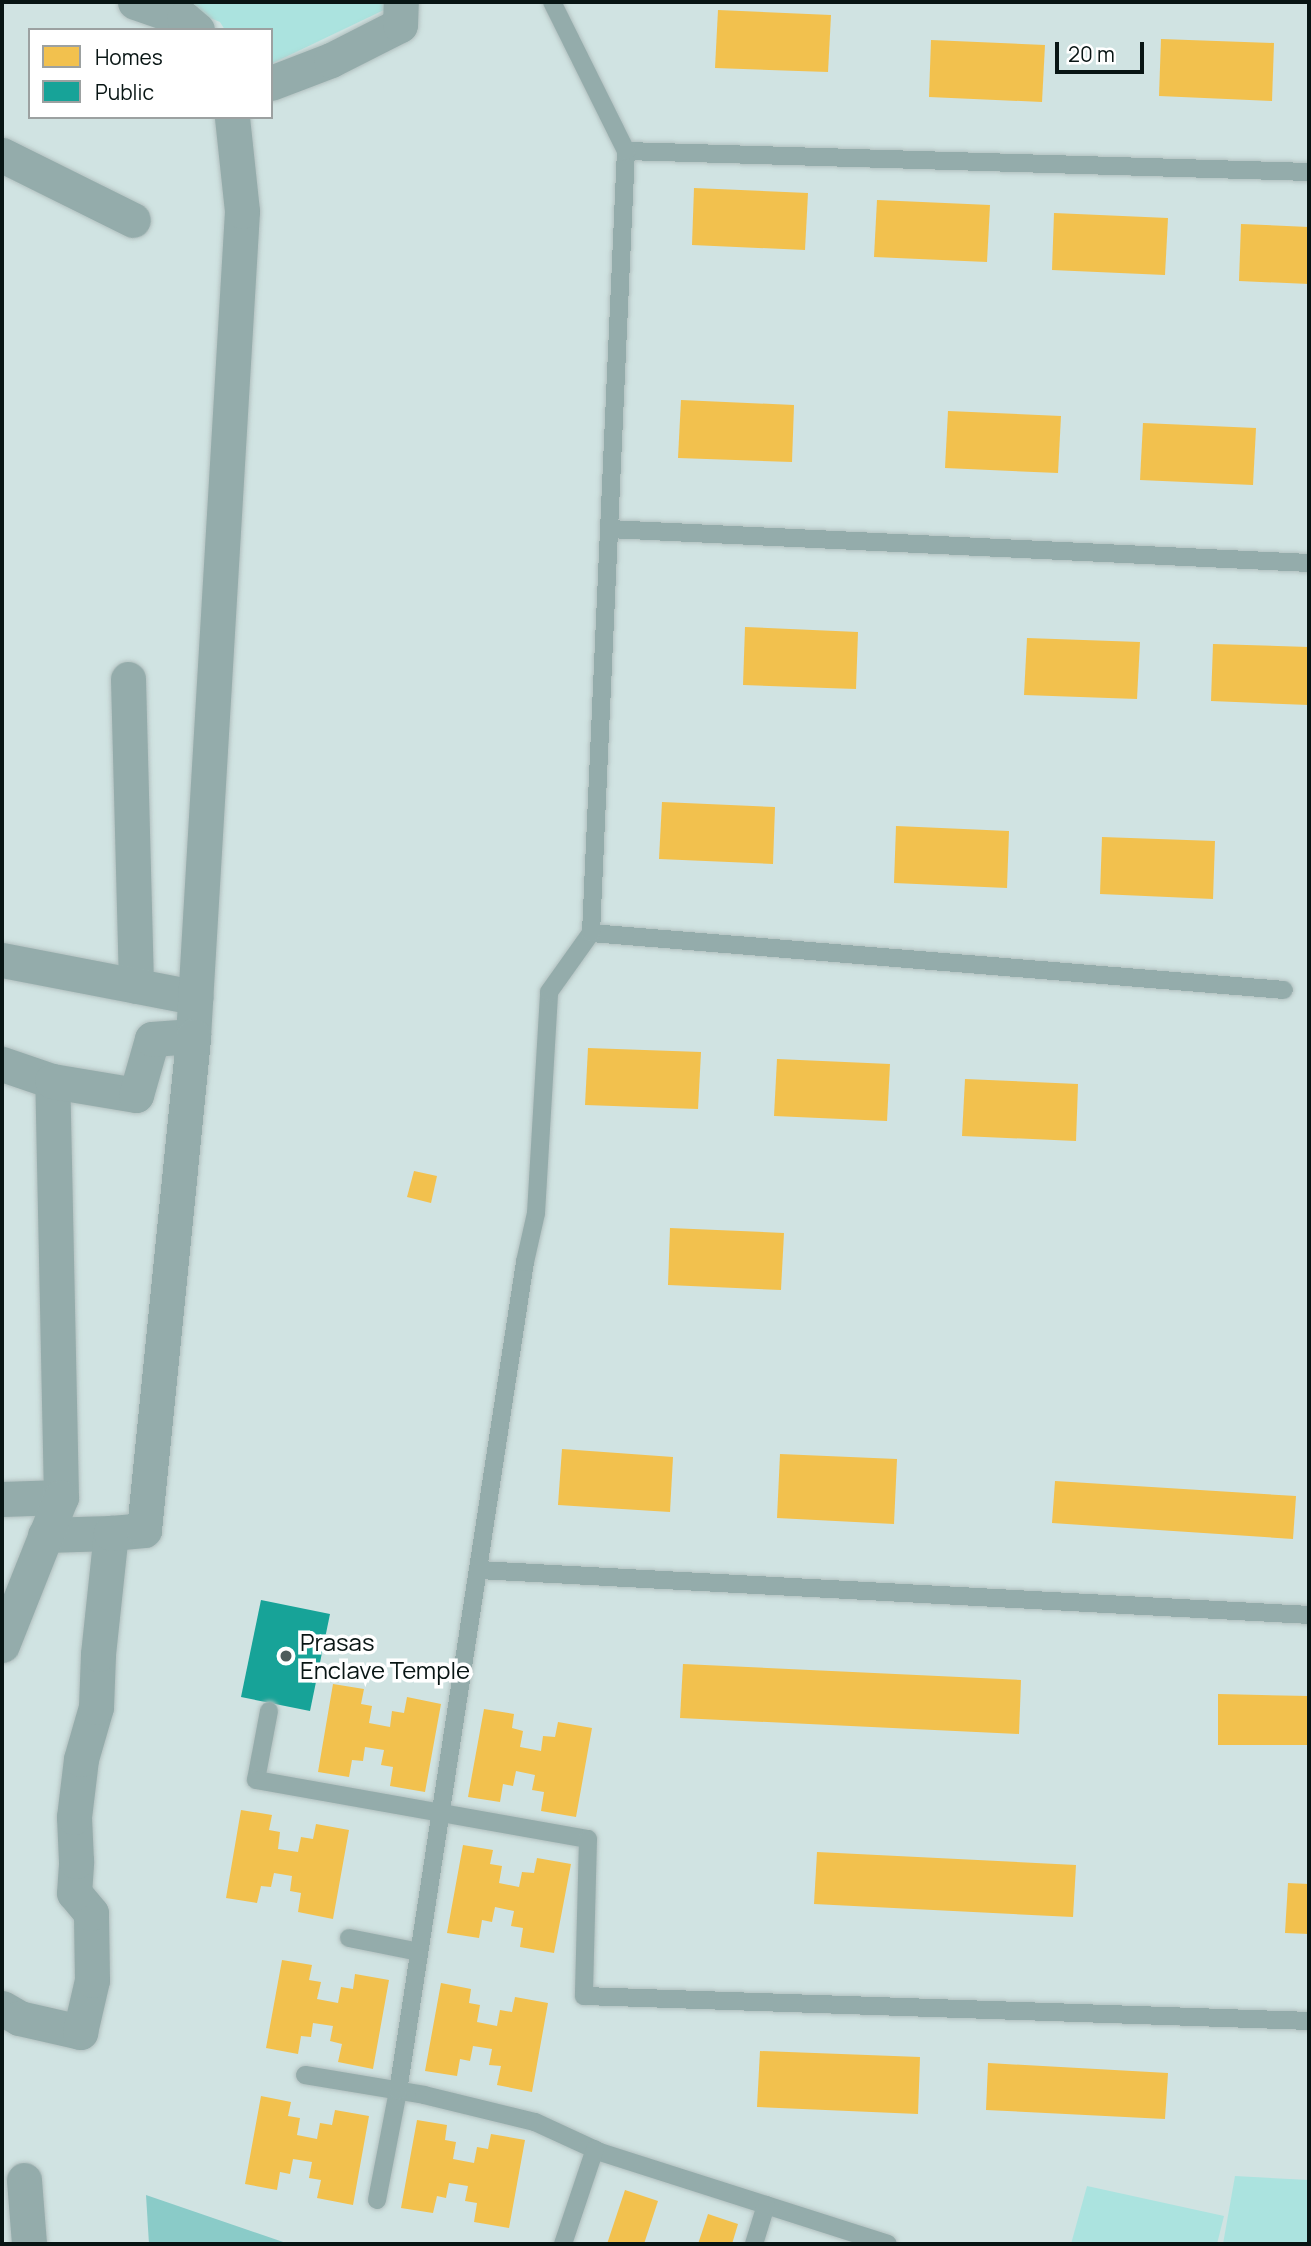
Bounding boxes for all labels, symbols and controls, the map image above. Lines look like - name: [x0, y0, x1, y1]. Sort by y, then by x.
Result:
- legend: [28, 28, 273, 119]
- scale bar: [1059, 28, 1148, 72]
- text: 20 m: [1068, 40, 1115, 68]
- text: Homes: [95, 43, 163, 71]
- text: Public: [95, 78, 154, 106]
- place label: Prasas Enclave Temple: [300, 1628, 470, 1684]
- marker: Prasas Enclave Temple: [278, 1648, 294, 1664]

